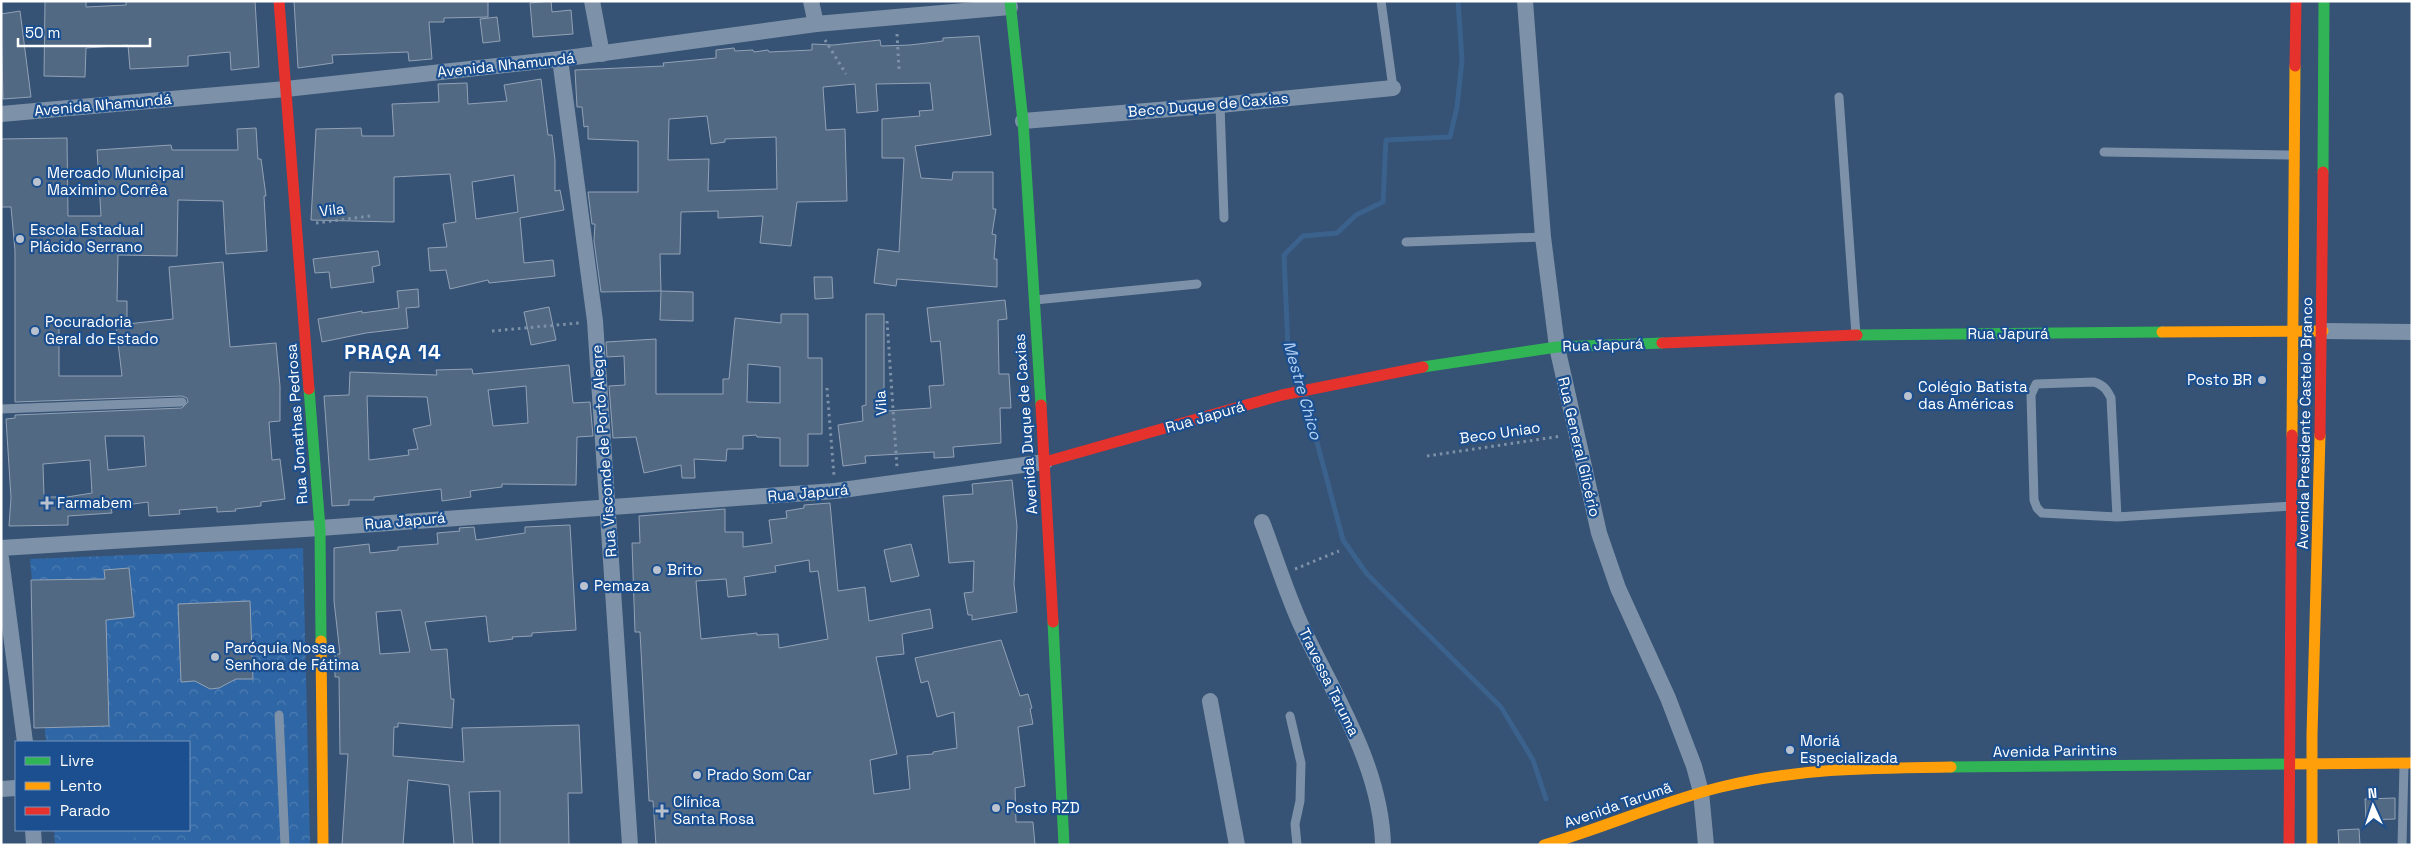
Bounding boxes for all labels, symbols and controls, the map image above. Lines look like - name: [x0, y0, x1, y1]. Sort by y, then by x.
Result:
- scale bar: [18, 15, 150, 47]
- text: 50 m: [25, 23, 60, 42]
- street label: Avenida Nhamundá: [436, 48, 576, 81]
- street label: Beco Duque de Caxias: [1127, 88, 1289, 121]
- street label: Avenida Nhamundá: [33, 89, 173, 120]
- place label: Mercado Municipal Maximino Corrêa: [47, 163, 184, 199]
- marker: Mercado Municipal Maximino Corrêa: [31, 176, 43, 188]
- street label: Vila: [318, 198, 346, 220]
- place label: Escola Estadual Plácido Serrano: [30, 220, 143, 256]
- marker: Escola Estadual Plácido Serrano: [14, 233, 26, 245]
- street label: Avenida Presidente Castelo Branco: [2293, 297, 2316, 549]
- place label: Pocuradoria Geral do Estado: [45, 312, 159, 348]
- street label: Rua Japurá: [1967, 324, 2049, 343]
- marker: Pocuradoria Geral do Estado: [29, 325, 41, 337]
- street label: Avenida Duque de Caxias: [1010, 333, 1041, 515]
- street label: Rua Japurá: [1562, 334, 1644, 355]
- water label: Mestre Chico: [1278, 338, 1327, 443]
- district label: PRAÇA 14: [344, 339, 442, 365]
- street label: Rua Jonathas Pedrosa: [281, 343, 312, 505]
- street label: Rua Visconde de Porto Alegre: [587, 344, 620, 558]
- place label: Posto BR: [2187, 370, 2252, 389]
- marker: Posto BR: [2256, 374, 2268, 386]
- street label: Rua General Glicério: [1554, 375, 1605, 519]
- place label: Colégio Batista das Américas: [1918, 377, 2028, 413]
- street label: Vila: [870, 389, 891, 416]
- marker: Colégio Batista das Américas: [1902, 390, 1914, 402]
- street label: Rua Japurá: [1163, 396, 1247, 437]
- street label: Beco Uniao: [1458, 417, 1542, 448]
- street label: Rua Japurá: [767, 479, 850, 506]
- place label: Farmabem: [57, 493, 132, 512]
- marker: Farmabem: [41, 497, 53, 509]
- street label: Rua Japurá: [364, 507, 447, 534]
- place label: Brito: [667, 560, 702, 579]
- marker: Brito: [651, 564, 663, 576]
- place label: Pemaza: [594, 576, 650, 595]
- marker: Pemaza: [578, 580, 590, 592]
- street label: Travessa Taruma: [1295, 624, 1364, 739]
- place label: Paróquia Nossa Senhora de Fátima: [225, 638, 360, 674]
- marker: Paróquia Nossa Senhora de Fátima: [209, 651, 221, 663]
- place label: Moriá Especializada: [1800, 731, 1898, 767]
- street label: Avenida Parintins: [1993, 740, 2117, 761]
- legend: [15, 741, 190, 831]
- marker: Moriá Especializada: [1784, 744, 1796, 756]
- text: Livre: [60, 751, 94, 770]
- place label: Prado Som Car: [707, 765, 812, 784]
- marker: Prado Som Car: [691, 769, 703, 781]
- text: Lento: [60, 776, 102, 795]
- street label: Avenida Tarumã: [1561, 777, 1675, 832]
- north arrow: [2348, 781, 2398, 831]
- text: N: [2367, 784, 2377, 802]
- place label: Clínica Santa Rosa: [673, 792, 755, 828]
- place label: Posto RZD: [1006, 798, 1080, 817]
- text: Parado: [60, 801, 110, 820]
- marker: Posto RZD: [990, 802, 1002, 814]
- marker: Clínica Santa Rosa: [655, 804, 669, 818]

